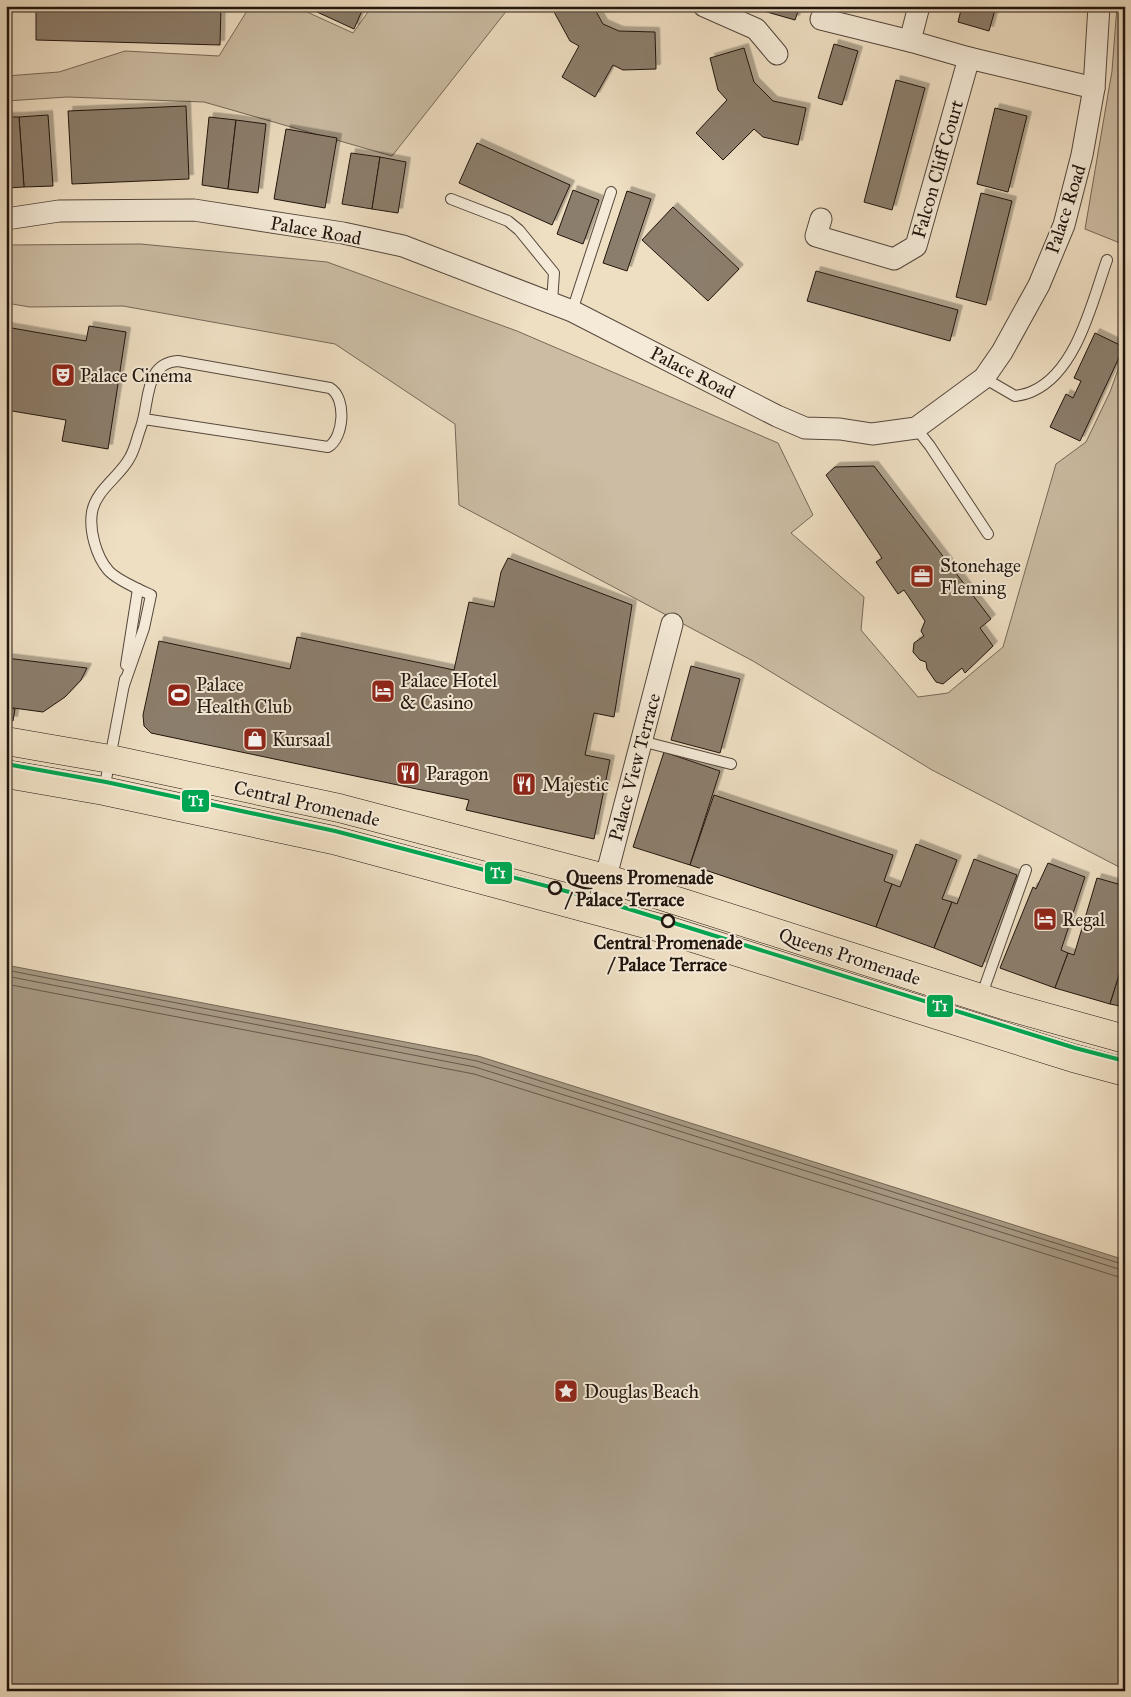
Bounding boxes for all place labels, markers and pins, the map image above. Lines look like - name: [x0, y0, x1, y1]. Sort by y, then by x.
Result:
- theatre icon: Palace Cinema: [50, 362, 76, 388]
- place label: Palace Cinema: [80, 364, 193, 387]
- place label: Stonehage Fleming: [940, 554, 1021, 600]
- office icon: Stonehage Fleming: [909, 563, 935, 589]
- place label: Palace Hotel & Casino: [400, 669, 498, 714]
- place label: Palace Health Club: [196, 673, 292, 718]
- hotel icon: Palace Hotel & Casino: [370, 678, 396, 704]
- sports icon: Palace Health Club: [166, 682, 192, 708]
- shop icon: Kursaal: [242, 726, 268, 752]
- place label: Kursaal: [272, 728, 331, 751]
- restaurant icon: Paragon: [395, 760, 421, 786]
- place label: Paragon: [426, 762, 489, 786]
- restaurant icon: Majestic: [511, 771, 537, 797]
- place label: Majestic: [542, 773, 609, 796]
- place label: Queens Promenade / Palace Terrace: [564, 866, 714, 911]
- marker: Queens Promenade / Palace Terrace: [548, 881, 562, 895]
- hotel icon: Regal: [1032, 906, 1058, 932]
- place label: Regal: [1062, 908, 1106, 932]
- marker: Central Promenade / Palace Terrace: [661, 914, 675, 928]
- place label: Central Promenade / Palace Terrace: [593, 931, 743, 976]
- place icon: Douglas Beach: [553, 1378, 579, 1404]
- place label: Douglas Beach: [584, 1380, 699, 1404]

